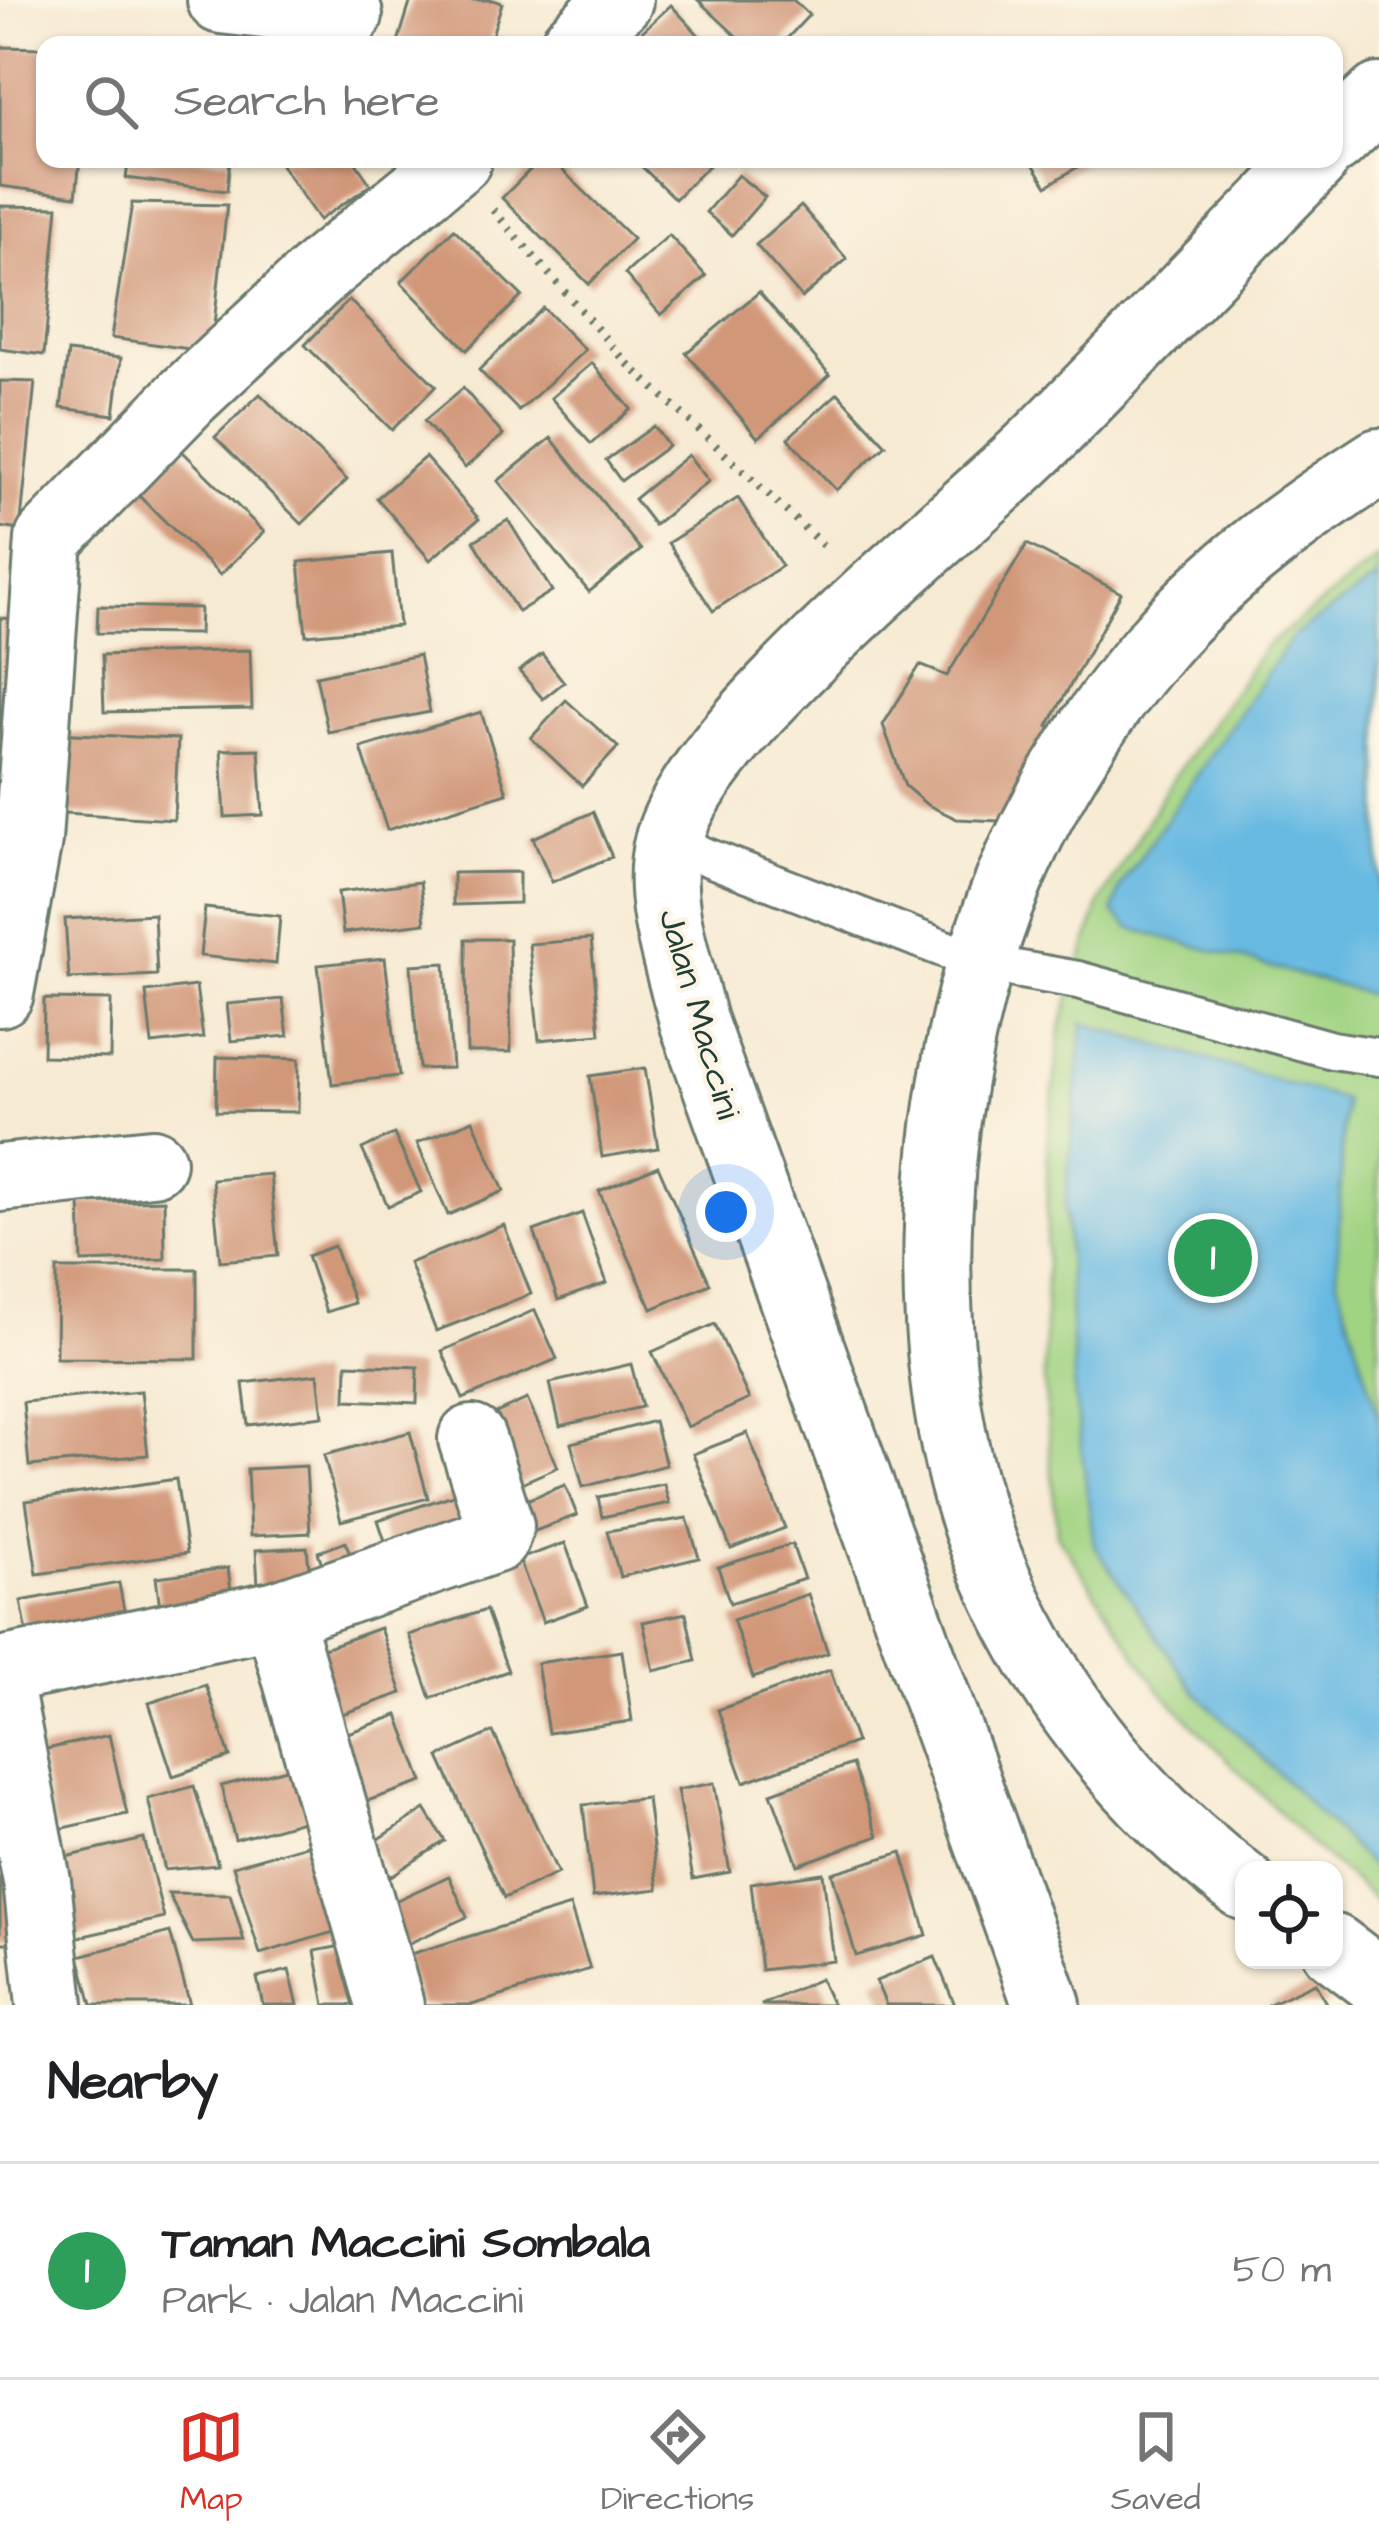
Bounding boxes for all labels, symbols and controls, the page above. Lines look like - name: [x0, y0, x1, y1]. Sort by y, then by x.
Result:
- search box: [36, 36, 1343, 168]
- icon: search: [78, 69, 144, 135]
- text: Search here: [174, 71, 440, 133]
- street label: Jalan Maccini: [645, 903, 753, 1125]
- your location: [696, 1182, 756, 1242]
- pin: 1: [1174, 1213, 1252, 1303]
- map controls: [1235, 1861, 1343, 1969]
- button: locate: [1235, 1861, 1343, 1969]
- text: Nearby: [48, 2048, 218, 2119]
- text: Taman Maccini Sombala: [162, 2213, 650, 2275]
- text: 1: [85, 2244, 90, 2298]
- text: 50 m: [1233, 2244, 1331, 2298]
- text: Park · Jalan Maccini: [162, 2275, 523, 2329]
- tab: Map: [178, 2404, 244, 2522]
- tab: Directions: [601, 2404, 754, 2522]
- tab: Saved: [1111, 2404, 1201, 2522]

